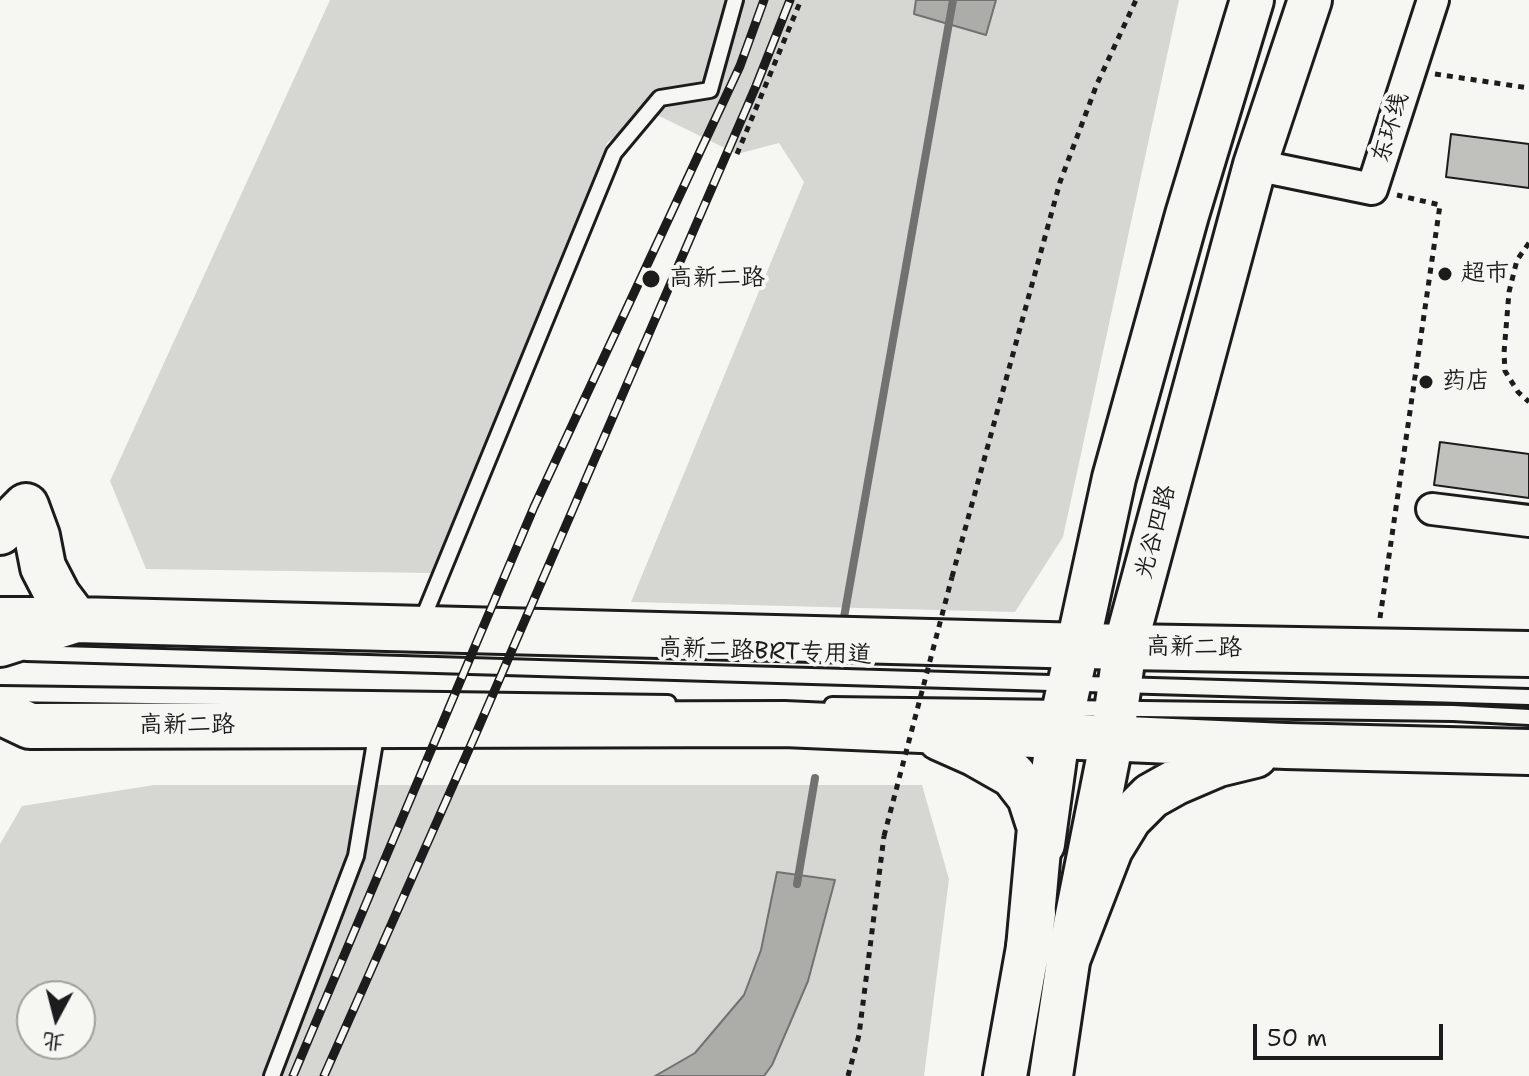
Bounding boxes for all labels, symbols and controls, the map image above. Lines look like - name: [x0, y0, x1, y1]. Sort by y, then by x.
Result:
- street label: 东环线: [1367, 89, 1415, 167]
- place label: 超市: [1461, 260, 1509, 288]
- place label: 高新二路: [669, 265, 765, 293]
- marker: 超市: [1436, 265, 1454, 283]
- marker: 高新二路: [640, 268, 662, 290]
- place label: 药店: [1442, 368, 1490, 396]
- marker: 药店: [1417, 373, 1435, 391]
- street label: 光谷四路: [1130, 482, 1182, 582]
- street label: 高新二路: [1146, 633, 1242, 663]
- street label: 高新二路BRT专用道: [658, 634, 872, 670]
- street label: 高新二路: [139, 712, 235, 740]
- north arrow: [16, 980, 96, 1060]
- scale bar: [1257, 1008, 1447, 1058]
- text: 50 m: [1267, 1022, 1327, 1054]
- text: 北: [41, 1027, 66, 1058]

